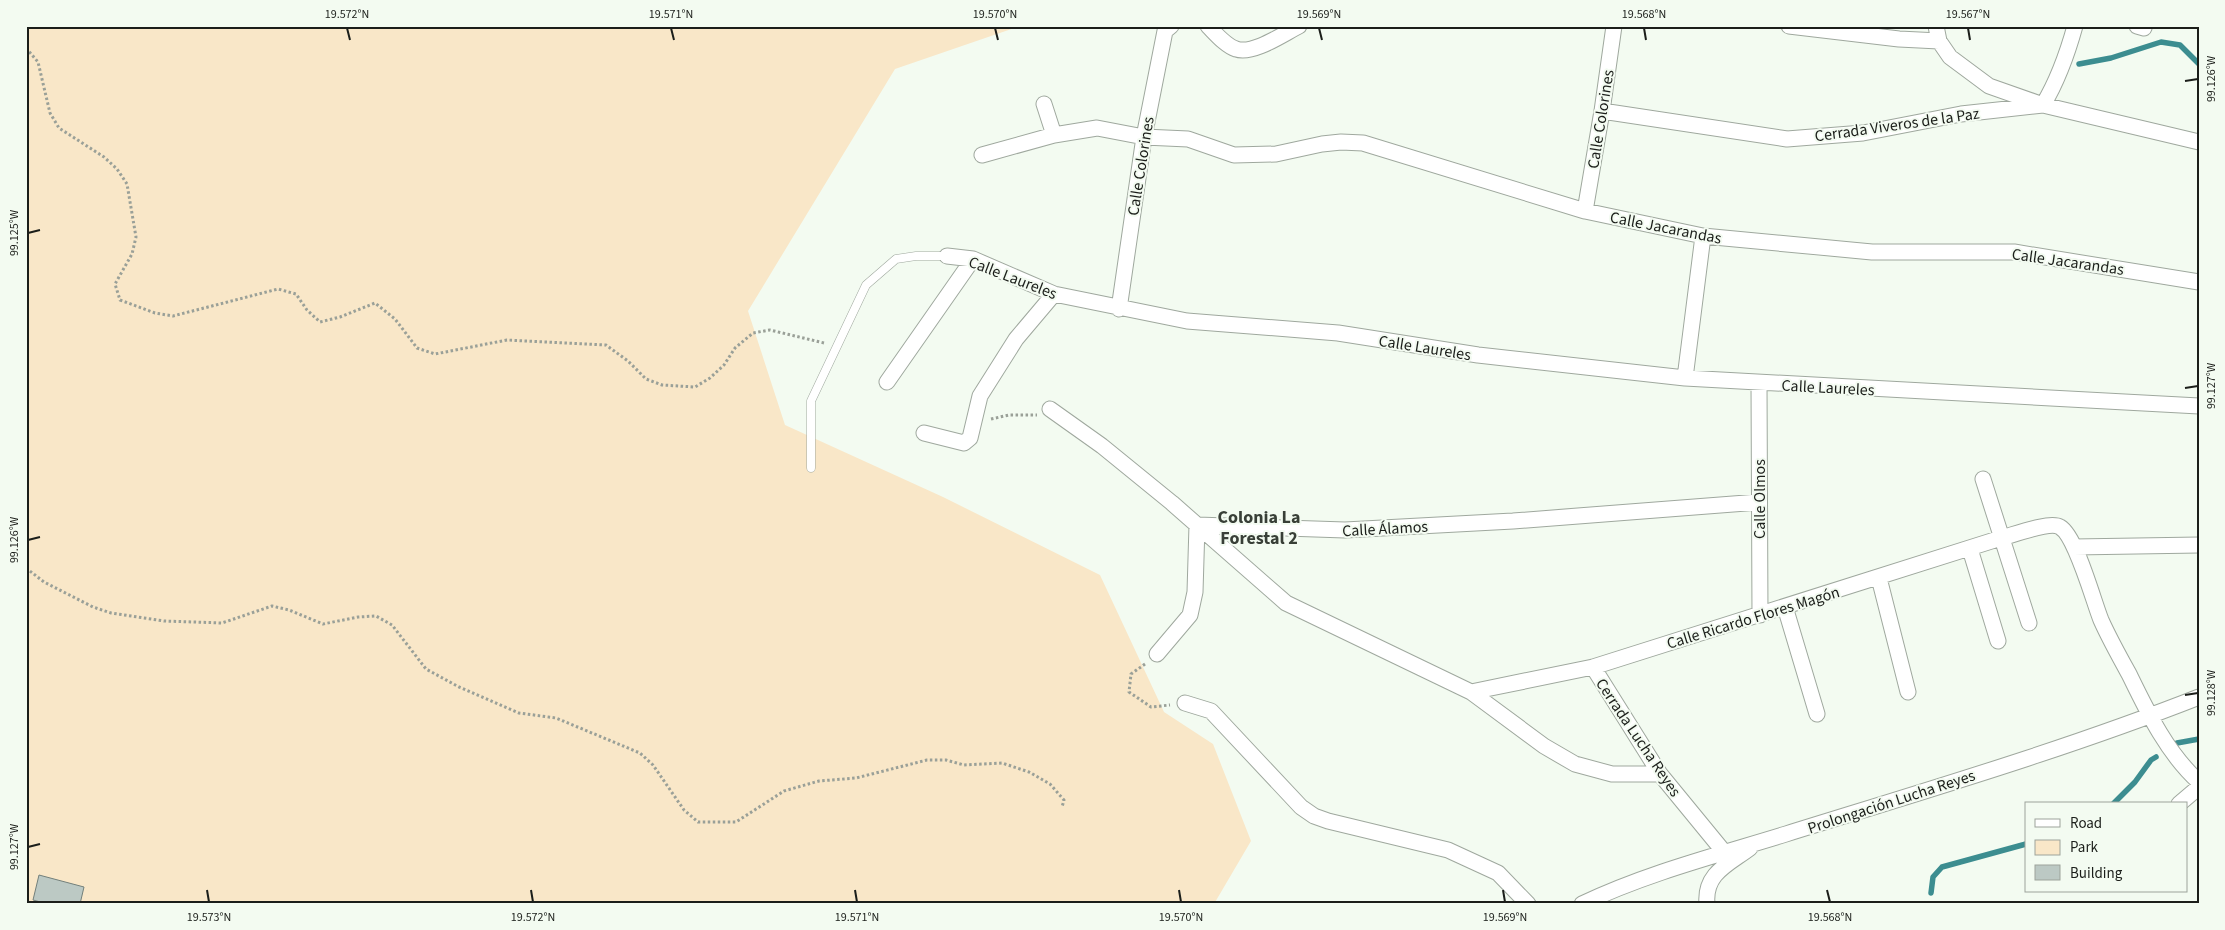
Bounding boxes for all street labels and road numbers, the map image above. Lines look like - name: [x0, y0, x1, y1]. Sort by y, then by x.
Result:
- street label: Calle Colorines: [1582, 68, 1620, 170]
- street label: Cerrada Viveros de la Paz: [1813, 103, 1981, 147]
- street label: Calle Colorines: [1122, 115, 1160, 217]
- street label: Calle Jacarandas: [1608, 206, 1724, 250]
- street label: Calle Jacarandas: [2010, 243, 2126, 281]
- street label: Calle Laureles: [965, 251, 1060, 305]
- street label: Calle Laureles: [1377, 330, 1473, 366]
- street label: Calle Laureles: [1781, 375, 1875, 401]
- street label: Calle Olmos: [1749, 459, 1771, 539]
- street label: Calle Álamos: [1342, 516, 1429, 542]
- street label: Calle Ricardo Flores Magón: [1664, 581, 1842, 655]
- street label: Cerrada Lucha Reyes: [1590, 674, 1686, 801]
- street label: Prolongación Lucha Reyes: [1805, 764, 1978, 839]

